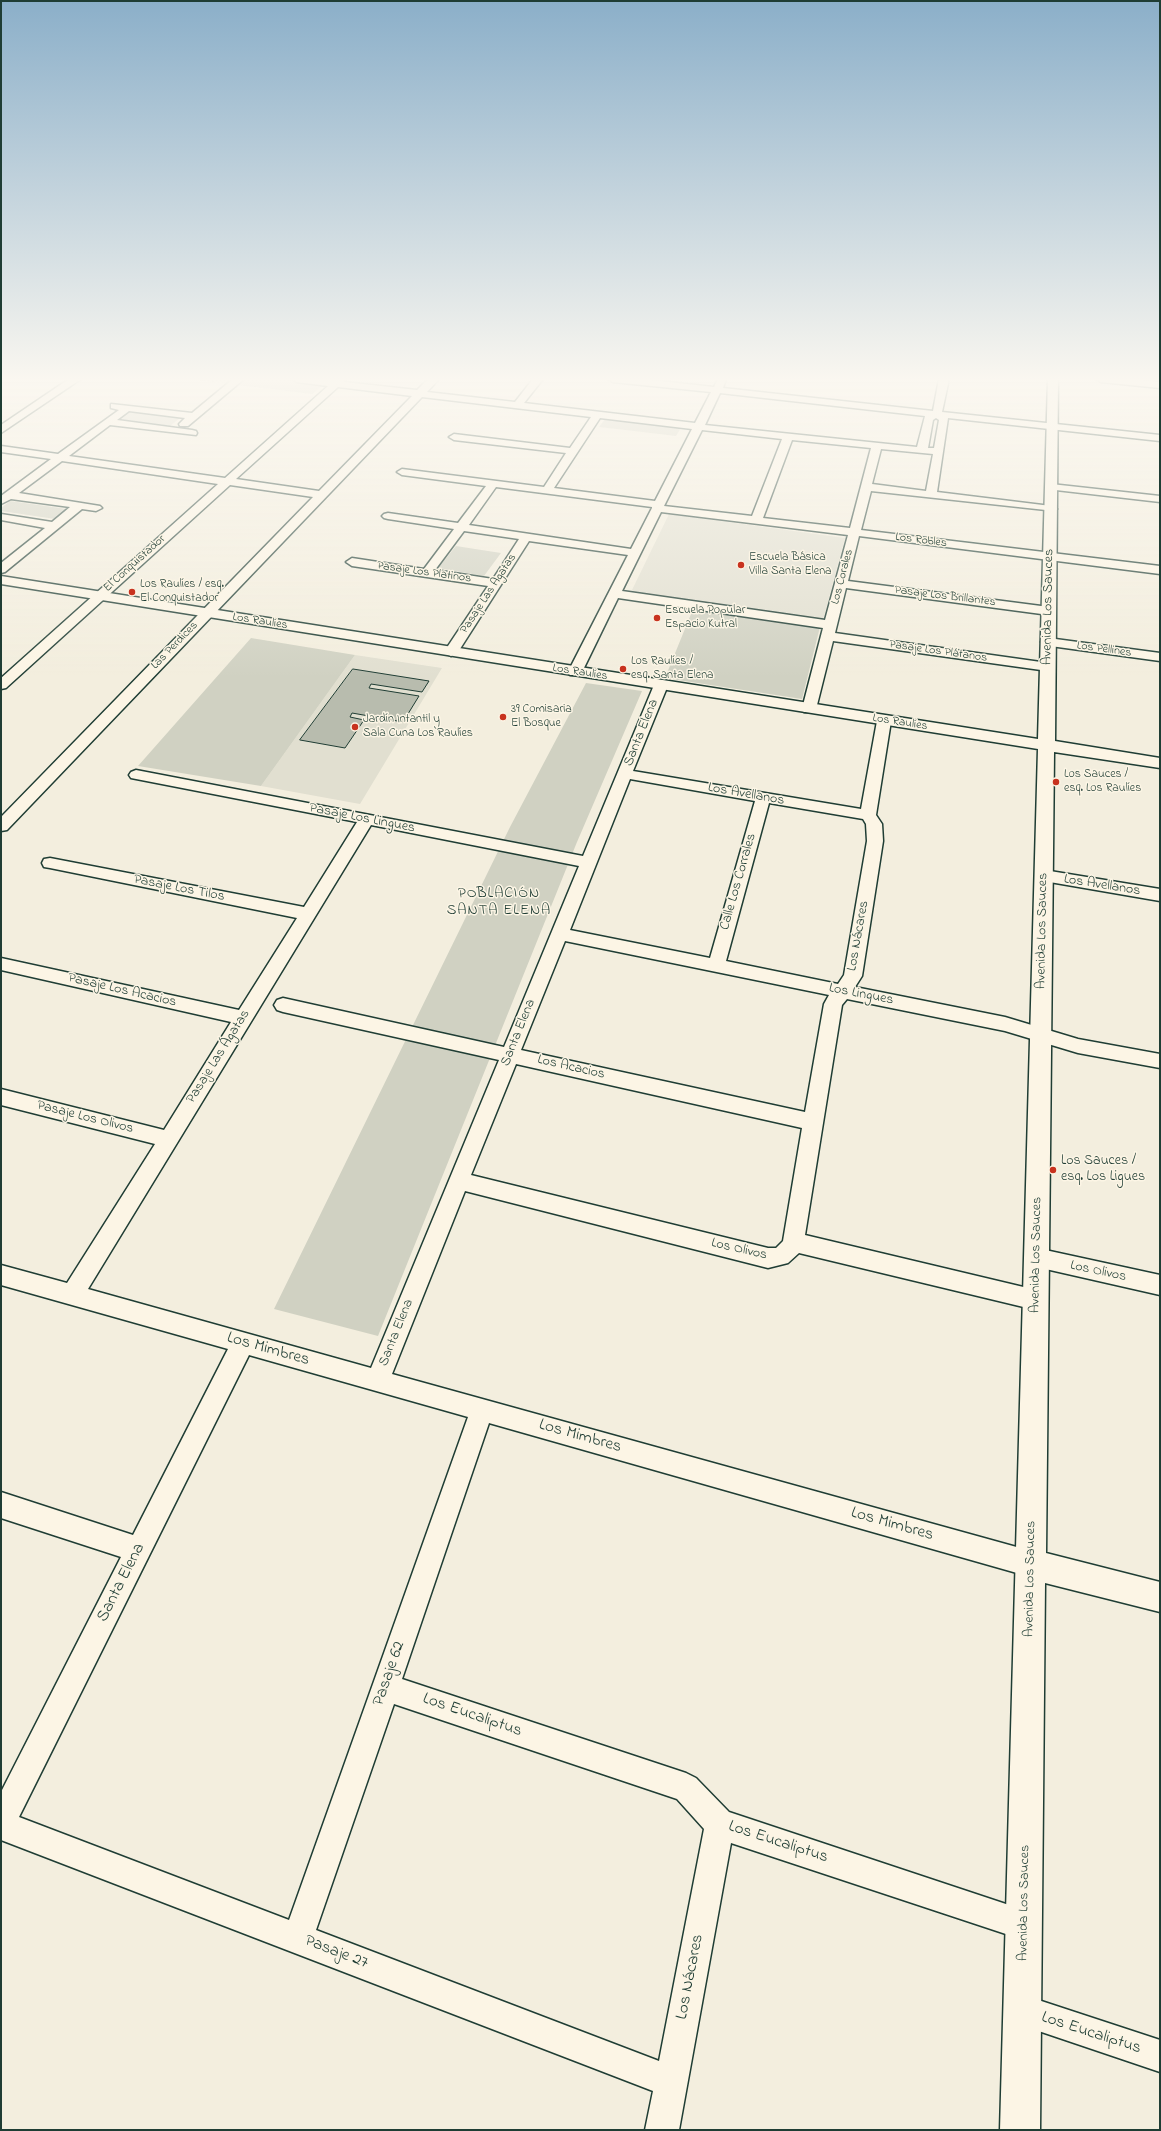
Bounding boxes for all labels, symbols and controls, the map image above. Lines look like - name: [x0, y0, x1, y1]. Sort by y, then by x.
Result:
- street label: Los Robles: [894, 531, 948, 551]
- street label: El Conquistador: [101, 532, 169, 596]
- street label: Los Corales: [829, 548, 857, 606]
- street label: Avenida Los Sauces: [1040, 549, 1058, 665]
- place label: Escuela Básica Villa Santa Elena: [749, 551, 832, 579]
- street label: Pasaje Las Agatas: [458, 552, 520, 636]
- street label: Pasaje Los Platinos: [376, 559, 472, 587]
- marker: Escuela Básica Villa Santa Elena: [736, 560, 746, 570]
- place label: Los Raulíes / esq. El Conquistador: [140, 578, 224, 606]
- street label: Pasaje Los Brillantes: [894, 584, 996, 610]
- marker: Los Raulíes / esq. El Conquistador: [127, 587, 137, 597]
- place label: Escuela Popular Espacio Kutral: [665, 604, 745, 632]
- street label: Los Raulíes: [232, 611, 288, 633]
- marker: Escuela Popular Espacio Kutral: [652, 613, 662, 623]
- street label: Las Perdices: [149, 619, 201, 673]
- street label: Pasaje Los Plátanos: [888, 638, 988, 666]
- street label: Los Pellines: [1076, 639, 1132, 661]
- place label: Los Raulíes / esq. Santa Elena: [631, 655, 714, 683]
- street label: Los Raulíes: [552, 662, 608, 684]
- marker: Los Raulíes / esq. Santa Elena: [618, 664, 628, 674]
- street label: Santa Elena: [621, 697, 663, 769]
- place label: 39 Comisaria El Bosque: [511, 703, 572, 731]
- marker: 39 Comisaria El Bosque: [498, 712, 508, 722]
- street label: Los Raulíes: [872, 712, 928, 734]
- place label: Jardín Intantil y Sala Cuna Los Raulíes: [363, 713, 473, 741]
- marker: Jardín Intantil y Sala Cuna Los Raulíes: [350, 722, 360, 732]
- place label: Los Sauces / esq. Los Raulíes: [1064, 768, 1141, 796]
- marker: Los Sauces / esq. Los Raulíes: [1051, 777, 1061, 787]
- street label: Los Avellanos: [706, 780, 786, 810]
- street label: Pasaje Los Lingues: [308, 801, 416, 837]
- street label: Calle Los Corrales: [717, 832, 761, 932]
- street label: Pasaje Los Tilos: [132, 872, 226, 906]
- street label: Los Avellanos: [1062, 872, 1142, 900]
- street label: Avenida Los Sauces: [1034, 873, 1052, 989]
- district label: POBLACIÓN SANTA ELENA: [447, 886, 551, 921]
- street label: Los Nácares: [845, 900, 873, 972]
- street label: Pasaje Los Acacios: [66, 970, 178, 1012]
- street label: Los Lingues: [827, 981, 895, 1009]
- street label: Santa Elena: [498, 997, 540, 1069]
- street label: Pasaje Las Ágatas: [183, 1007, 255, 1107]
- street label: Los Acacios: [536, 1052, 606, 1084]
- street label: Pasaje Los Olivos: [35, 1098, 135, 1138]
- place label: Los Sauces / esq. Los Ligues: [1061, 1154, 1145, 1186]
- marker: Los Sauces / esq. Los Ligues: [1048, 1165, 1058, 1175]
- street label: Avenida Los Sauces: [1028, 1197, 1046, 1313]
- street label: Los Olivos: [709, 1235, 769, 1265]
- street label: Los Olivos: [1068, 1258, 1128, 1286]
- street label: Santa Elena: [376, 1297, 418, 1369]
- street label: Los Mimbres: [224, 1328, 312, 1372]
- street label: Los Mimbres: [536, 1415, 624, 1459]
- street label: Los Mimbres: [848, 1503, 936, 1547]
- street label: Avenida Los Sauces: [1022, 1521, 1040, 1637]
- street label: Santa Elena: [93, 1540, 151, 1626]
- street label: Pasaje 62: [369, 1639, 411, 1709]
- street label: Los Eucaliptus: [420, 1689, 524, 1743]
- street label: Los Eucaliptus: [725, 1817, 831, 1869]
- street label: Avenida Los Sauces: [1016, 1845, 1034, 1961]
- street label: Pasaje 27: [301, 1932, 371, 1974]
- street label: Los Nácares: [673, 1933, 709, 2021]
- street label: Los Eucaliptus: [1038, 2008, 1144, 2060]

